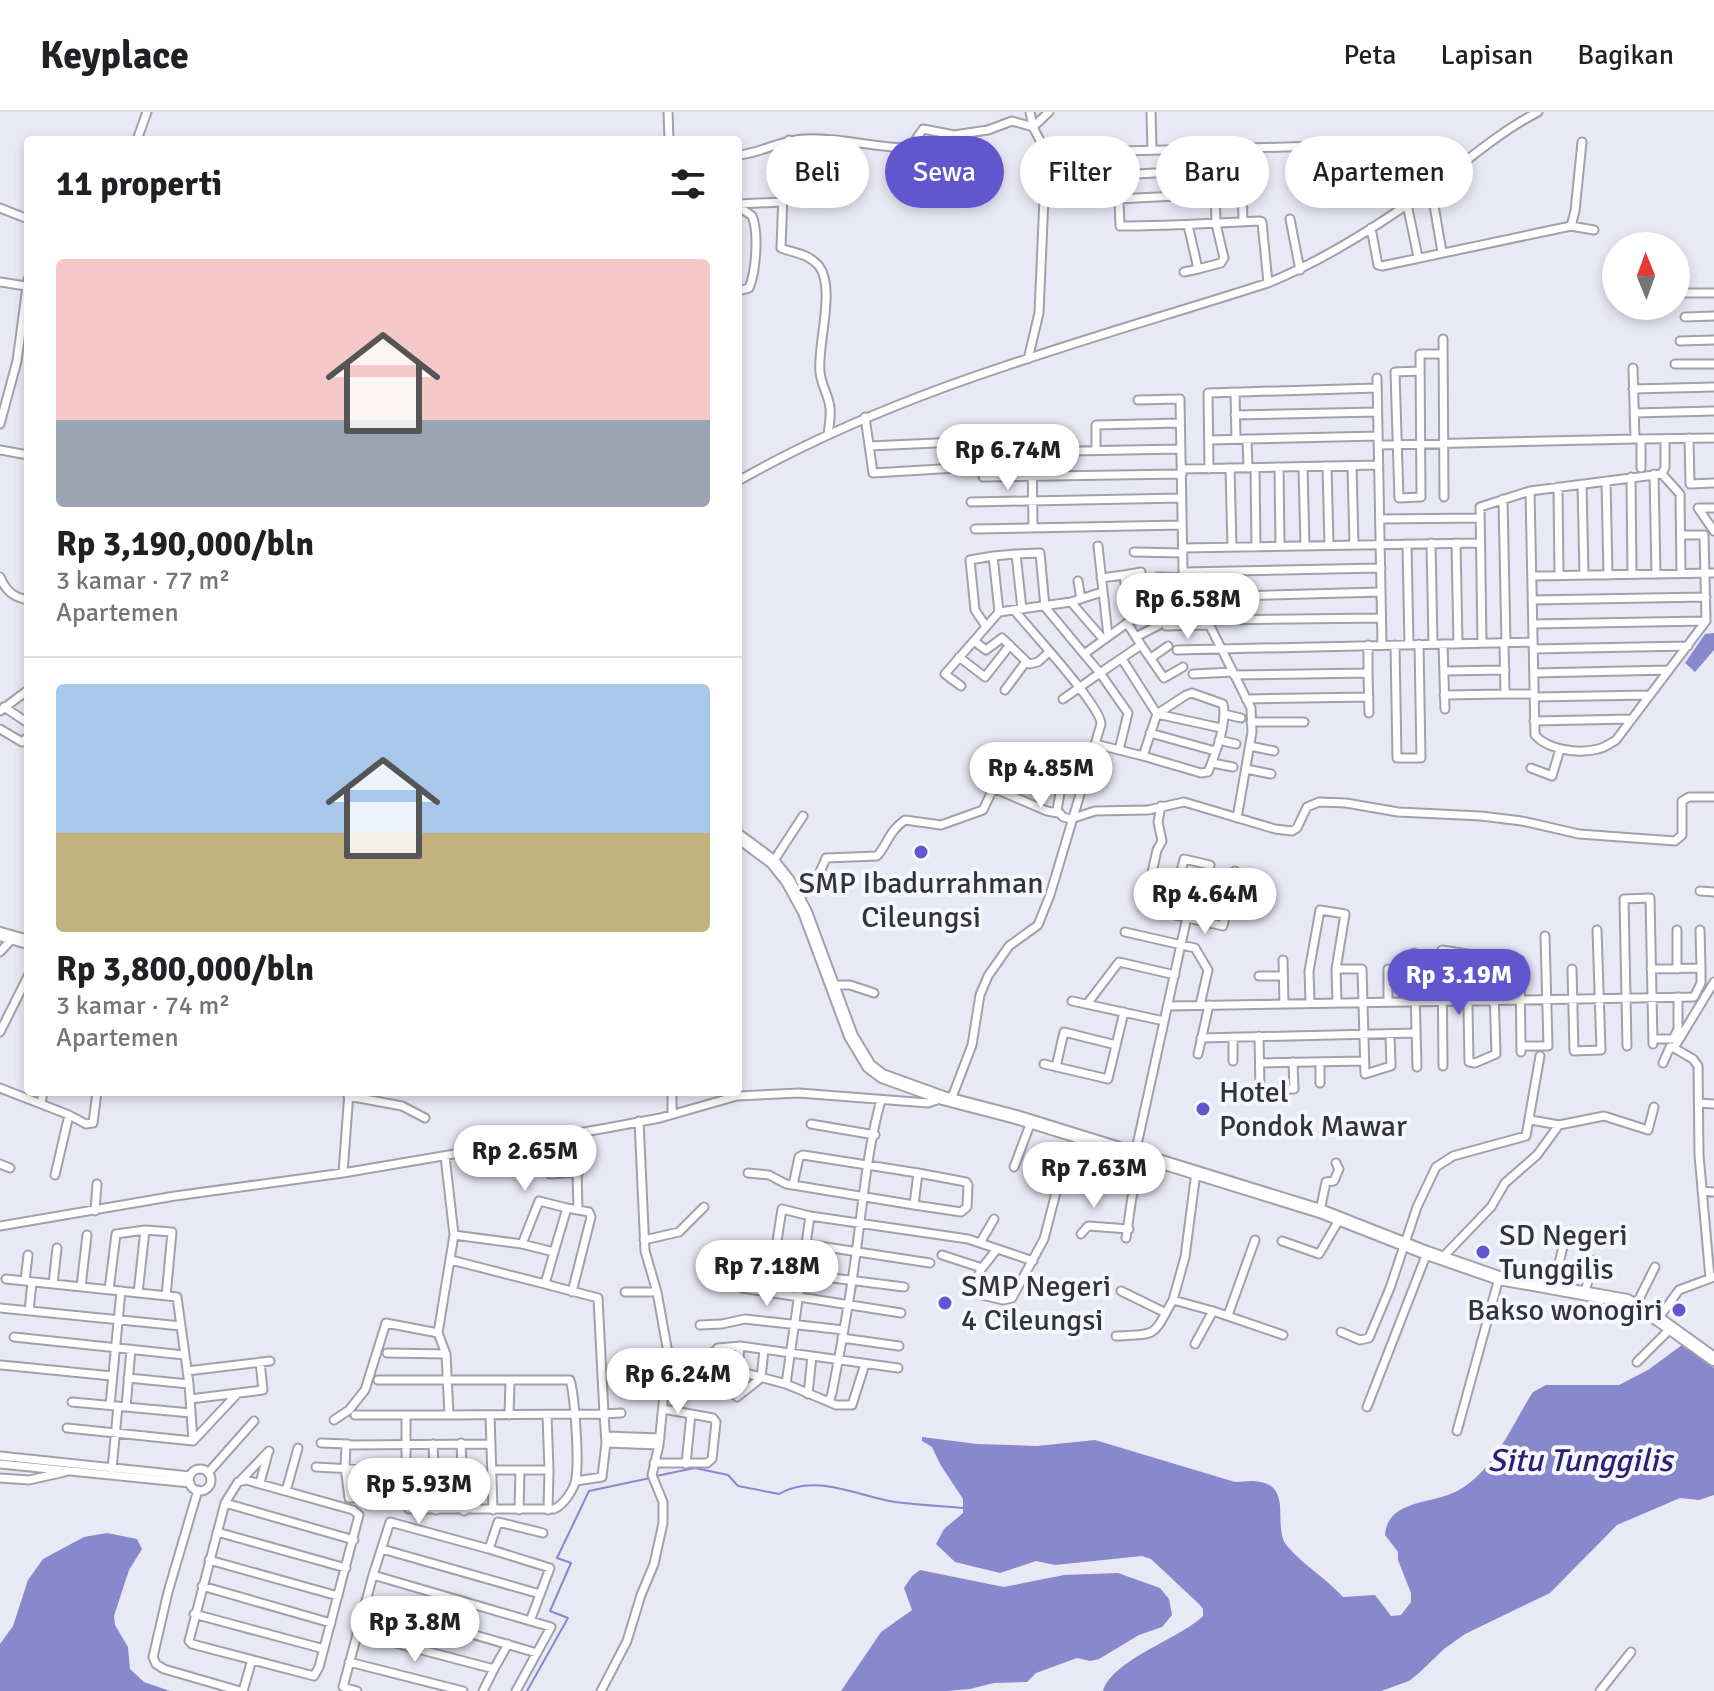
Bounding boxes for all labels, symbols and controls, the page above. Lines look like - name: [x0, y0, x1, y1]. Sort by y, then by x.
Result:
- text: Keyplace: [40, 32, 189, 79]
- text: Peta: [1343, 38, 1397, 72]
- text: Lapisan: [1441, 38, 1533, 72]
- text: Bagikan: [1577, 38, 1674, 72]
- chip: Beli: [766, 136, 869, 208]
- chip: Sewa: [885, 136, 1004, 208]
- chip: Filter: [1020, 136, 1140, 208]
- chip: Baru: [1156, 136, 1269, 208]
- chip: Apartemen: [1285, 136, 1473, 208]
- icon: filters: [666, 162, 710, 206]
- text: 11 properti: [56, 163, 222, 205]
- north arrow: [1602, 232, 1690, 320]
- map controls: [1602, 232, 1690, 320]
- icon: home: [311, 311, 455, 455]
- pin: Rp 6.74M: [925, 424, 1091, 492]
- text: Rp 6.74M: [955, 434, 1061, 466]
- text: Rp 3,190,000/bln: [56, 523, 314, 565]
- text: 3 kamar · 77 m²: [56, 565, 230, 597]
- pin: Rp 6.58M: [1105, 573, 1271, 641]
- text: Rp 6.58M: [1135, 583, 1241, 615]
- text: Apartemen: [56, 597, 179, 629]
- icon: home: [311, 736, 455, 880]
- pin: Rp 4.85M: [958, 742, 1124, 810]
- text: Rp 4.85M: [988, 752, 1094, 784]
- marker: SMP Ibadurrahman Cileungsi: [912, 843, 930, 861]
- place label: SMP Ibadurrahman Cileungsi: [798, 865, 1044, 936]
- pin: Rp 4.64M: [1122, 868, 1288, 936]
- text: Rp 4.64M: [1152, 878, 1258, 910]
- text: Rp 3,800,000/bln: [56, 948, 314, 990]
- pin: Rp 3.19M: [1376, 949, 1542, 1017]
- text: Rp 3.19M: [1406, 959, 1512, 991]
- text: 3 kamar · 74 m²: [56, 990, 230, 1022]
- text: Apartemen: [56, 1022, 179, 1054]
- place label: Hotel Pondok Mawar: [1219, 1074, 1407, 1145]
- marker: Hotel Pondok Mawar: [1194, 1100, 1212, 1118]
- pin: Rp 2.65M: [442, 1125, 608, 1193]
- text: Rp 2.65M: [472, 1135, 578, 1167]
- pin: Rp 7.63M: [1011, 1142, 1177, 1210]
- text: Rp 7.63M: [1041, 1152, 1147, 1184]
- place label: SD Negeri Tunggilis: [1499, 1217, 1628, 1288]
- pin: Rp 7.18M: [684, 1240, 850, 1308]
- marker: SD Negeri Tunggilis: [1474, 1243, 1492, 1261]
- text: Rp 7.18M: [714, 1250, 820, 1282]
- place label: SMP Negeri 4 Cileungsi: [961, 1268, 1111, 1339]
- place label: Bakso wonogiri: [1467, 1292, 1663, 1329]
- marker: SMP Negeri 4 Cileungsi: [936, 1294, 954, 1312]
- marker: Bakso wonogiri: [1670, 1301, 1688, 1319]
- pin: Rp 6.24M: [595, 1348, 761, 1416]
- text: Rp 6.24M: [625, 1358, 731, 1390]
- water label: Situ Tunggilis: [1488, 1441, 1675, 1480]
- pin: Rp 5.93M: [336, 1458, 502, 1526]
- text: Rp 5.93M: [366, 1468, 472, 1500]
- pin: Rp 3.8M: [341, 1596, 489, 1664]
- text: Rp 3.8M: [369, 1606, 461, 1638]

